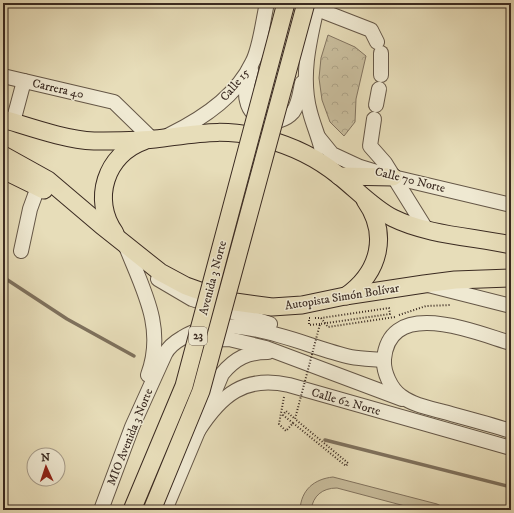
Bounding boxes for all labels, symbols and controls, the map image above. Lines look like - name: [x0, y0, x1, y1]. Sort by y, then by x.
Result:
- street label: Calle 15: [217, 66, 253, 104]
- street label: Carrera 40: [31, 76, 85, 102]
- street label: Calle 70 Norte: [373, 164, 447, 196]
- street label: Avenida 3 Norte: [196, 239, 230, 317]
- street label: Autopista Simón Bolívar: [284, 280, 401, 313]
- road number: 23: [189, 327, 207, 345]
- street label: Calle 62 Norte: [310, 385, 382, 419]
- street label: MIO Avenida 3 Norte: [104, 386, 156, 488]
- north arrow: [26, 447, 66, 487]
- text: N: [41, 451, 50, 465]

